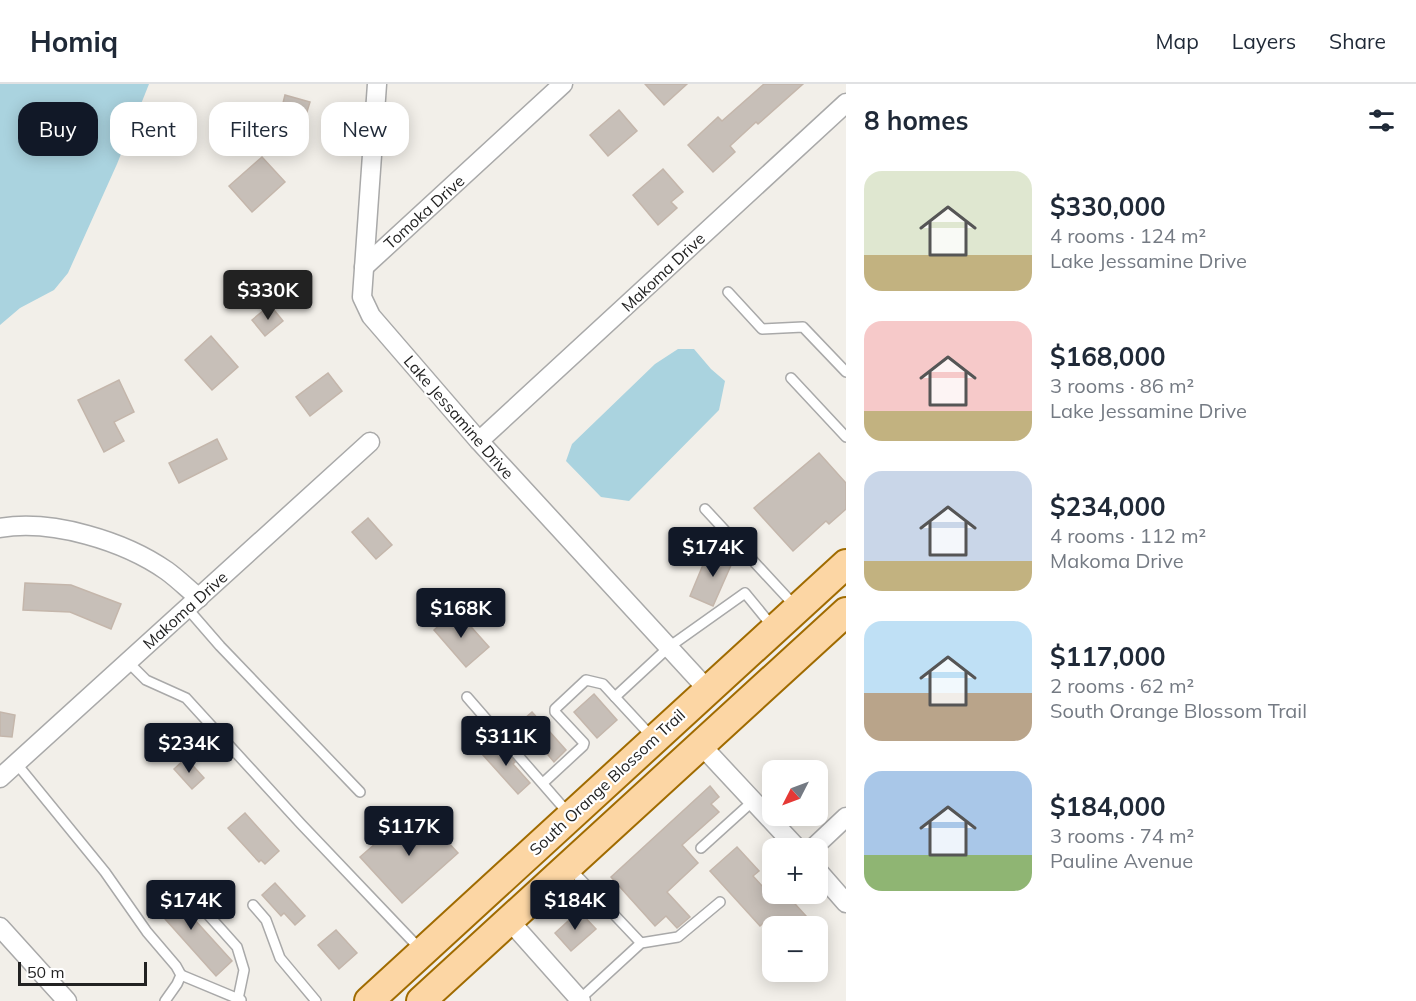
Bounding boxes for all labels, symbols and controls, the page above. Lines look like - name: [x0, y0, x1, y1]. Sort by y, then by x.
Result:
- text: Homiq: [30, 24, 118, 59]
- text: Map: [1156, 28, 1199, 54]
- text: Layers: [1232, 28, 1296, 54]
- text: Share: [1329, 28, 1386, 54]
- chip: Buy: [18, 102, 98, 156]
- chip: Rent: [110, 102, 197, 156]
- chip: Filters: [209, 102, 309, 156]
- chip: New: [321, 102, 409, 156]
- text: 8 homes: [864, 104, 968, 137]
- icon: filters: [1365, 104, 1398, 137]
- street label: Tomoka Drive: [380, 171, 468, 253]
- text: $330,000: [1050, 190, 1166, 223]
- icon: home: [912, 195, 984, 267]
- text: 4 rooms · 124 m²: [1050, 223, 1206, 248]
- street label: Makoma Drive: [617, 228, 709, 316]
- text: Lake Jessamine Drive: [1050, 248, 1247, 273]
- pin: $330K: [226, 270, 310, 321]
- text: $330K: [237, 277, 299, 302]
- text: $168,000: [1050, 340, 1166, 373]
- icon: home: [912, 345, 984, 417]
- street label: Lake Jessamine Drive: [400, 351, 518, 483]
- text: 3 rooms · 86 m²: [1050, 373, 1194, 398]
- text: Lake Jessamine Drive: [1050, 398, 1247, 423]
- text: $234,000: [1050, 490, 1166, 523]
- icon: home: [912, 495, 984, 567]
- text: 4 rooms · 112 m²: [1050, 523, 1206, 548]
- pin: $174K: [671, 527, 755, 578]
- text: $174K: [682, 534, 744, 559]
- text: Makoma Drive: [1050, 548, 1184, 573]
- street label: Makoma Drive: [139, 567, 231, 653]
- pin: $168K: [419, 588, 503, 639]
- text: $168K: [430, 595, 492, 620]
- text: $117,000: [1050, 640, 1166, 673]
- icon: home: [912, 645, 984, 717]
- text: 2 rooms · 62 m²: [1050, 673, 1194, 698]
- text: South Orange Blossom Trail: [1050, 698, 1307, 723]
- street label: South Orange Blossom Trail: [525, 705, 689, 859]
- pin: $311K: [464, 716, 548, 767]
- pin: $234K: [147, 723, 231, 774]
- text: $311K: [475, 723, 537, 748]
- text: $234K: [158, 730, 220, 755]
- north arrow: [762, 760, 828, 826]
- map controls: [762, 760, 828, 982]
- text: $184,000: [1050, 790, 1166, 823]
- icon: home: [912, 795, 984, 867]
- pin: $117K: [367, 806, 451, 857]
- text: $117K: [378, 813, 440, 838]
- text: 3 rooms · 74 m²: [1050, 823, 1194, 848]
- button: +: [762, 838, 828, 904]
- text: Pauline Avenue: [1050, 848, 1193, 873]
- pin: $174K: [149, 880, 233, 931]
- pin: $184K: [533, 880, 617, 931]
- text: $174K: [160, 887, 222, 912]
- text: $184K: [544, 887, 606, 912]
- button: −: [762, 916, 828, 982]
- scale bar: [18, 959, 147, 986]
- text: 50 m: [27, 962, 64, 982]

